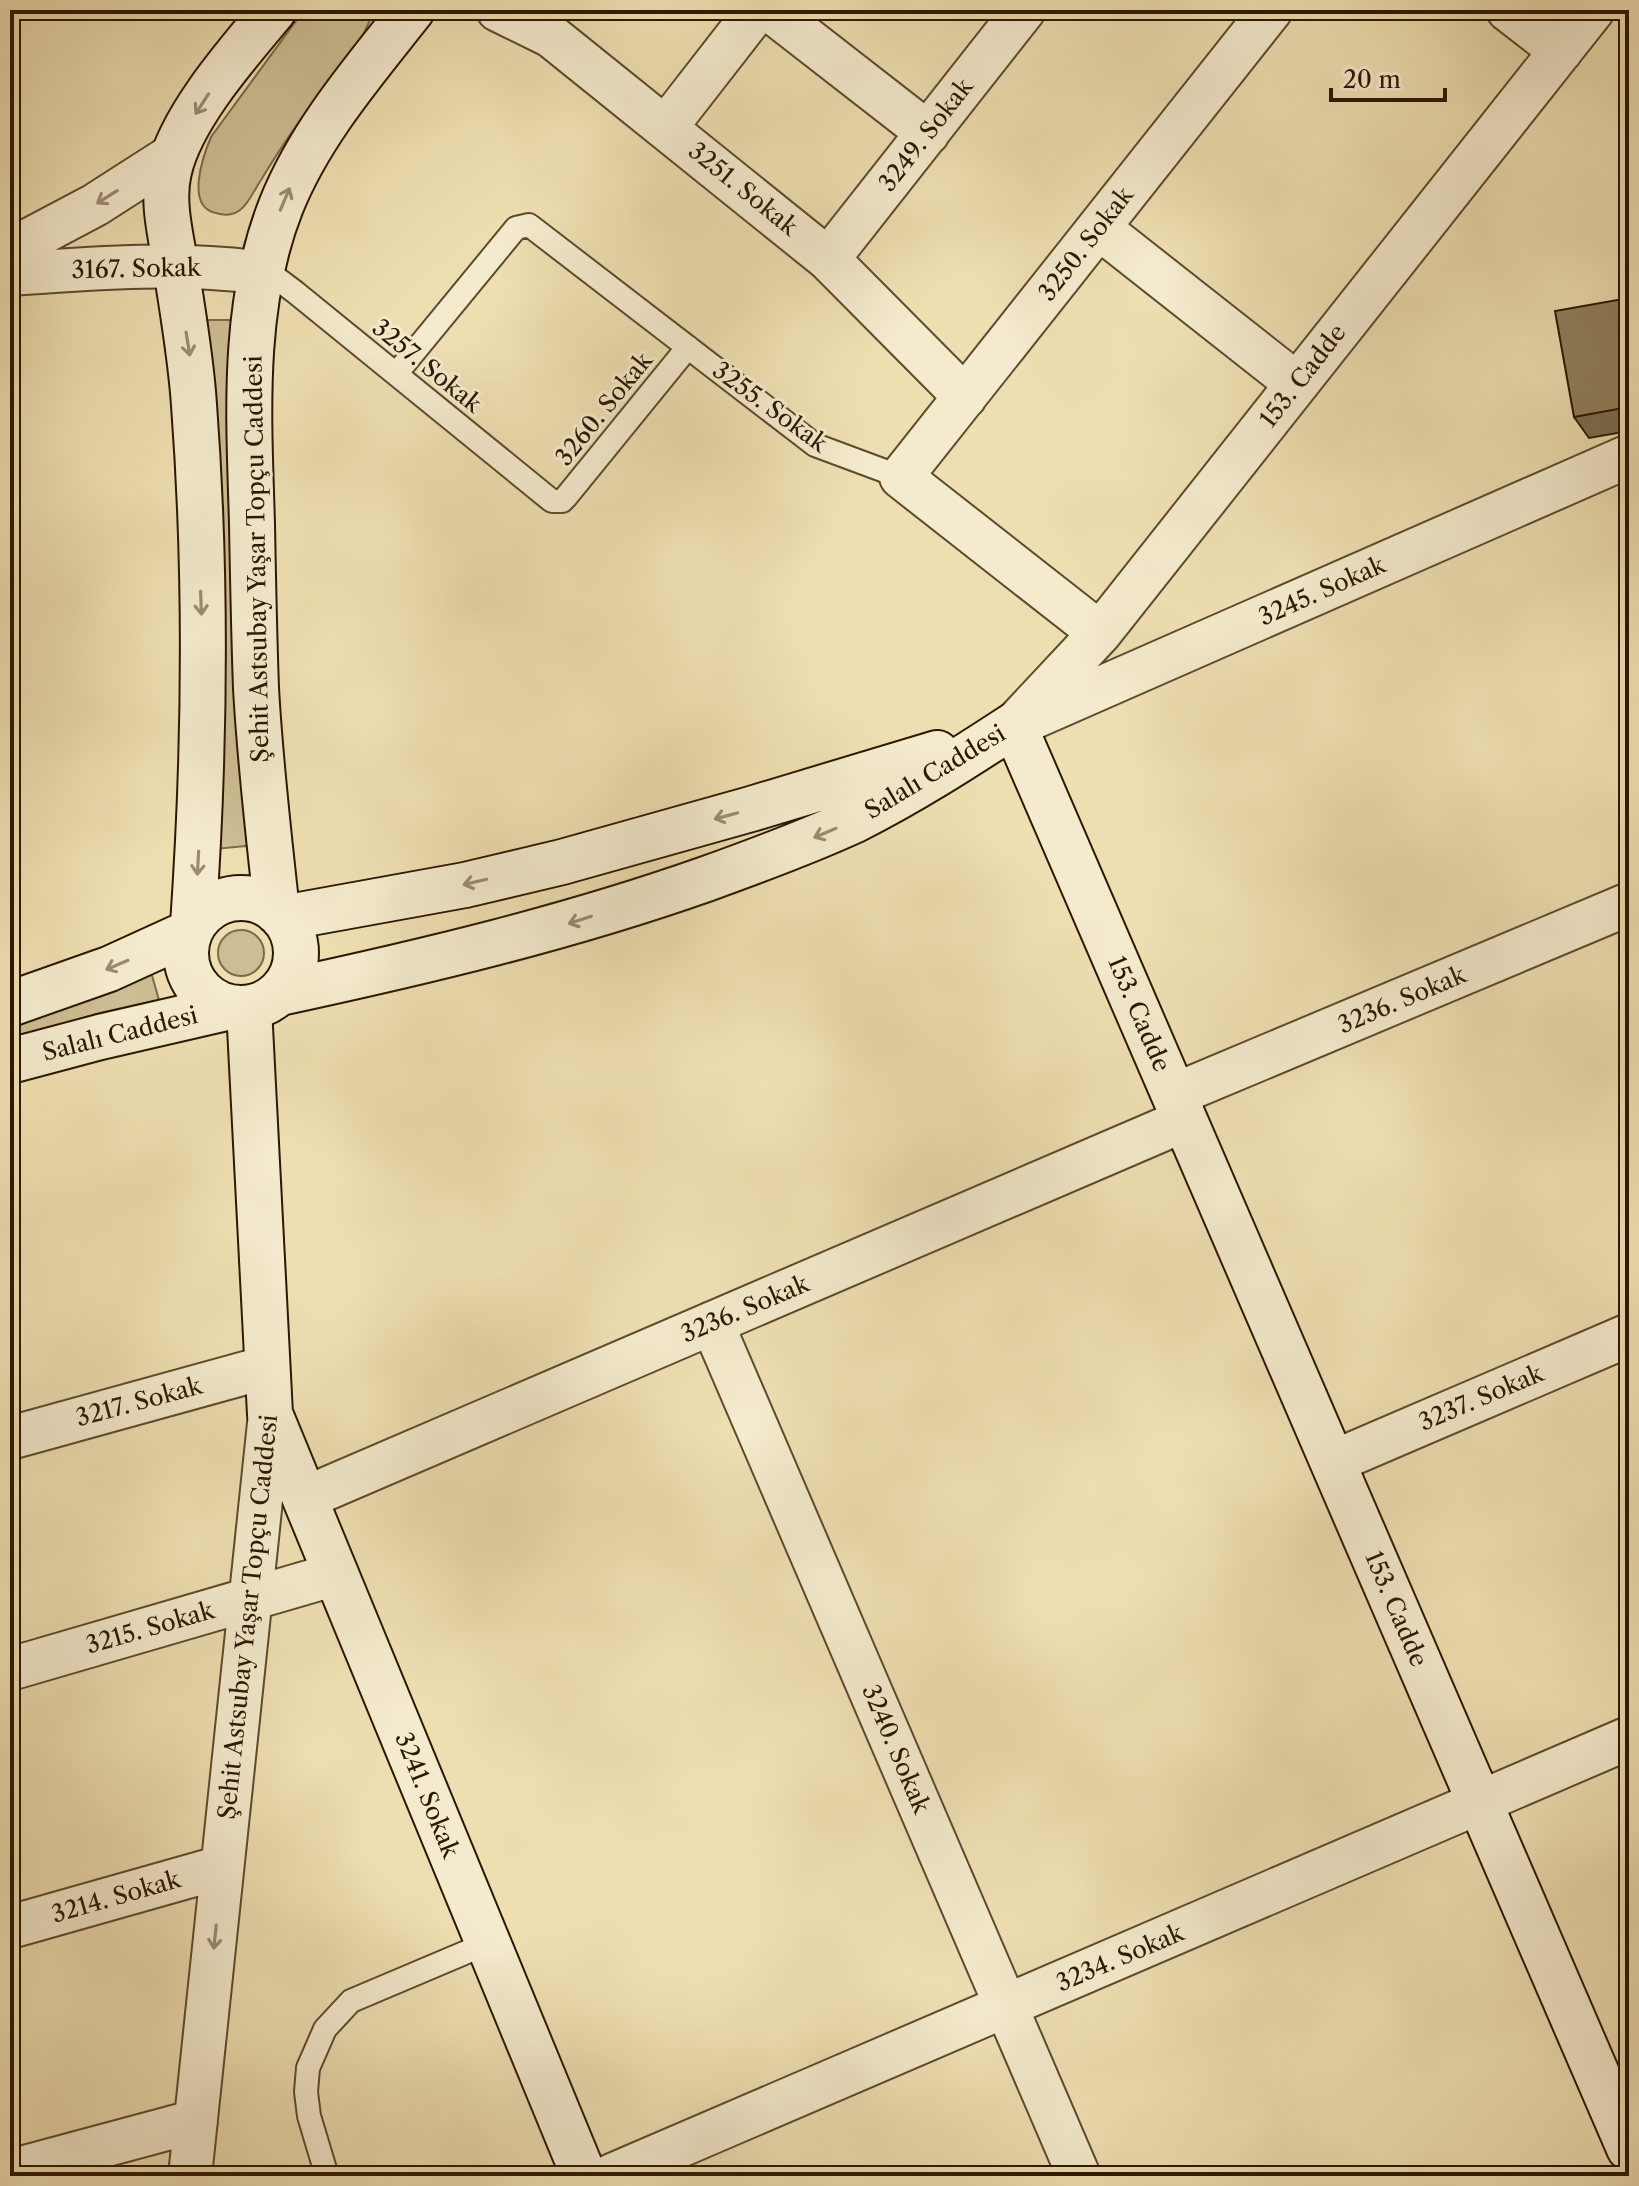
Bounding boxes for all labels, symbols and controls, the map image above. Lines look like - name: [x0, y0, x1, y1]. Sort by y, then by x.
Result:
- scale bar: [1331, 52, 1445, 102]
- text: 20 m: [1343, 65, 1401, 94]
- street label: 3249. Sokak: [872, 71, 979, 197]
- one-way arrow: [194, 92, 210, 115]
- street label: 3251. Sokak: [683, 136, 805, 242]
- street label: 3250. Sokak: [1032, 180, 1140, 306]
- one-way arrow: [278, 187, 293, 212]
- one-way arrow: [96, 189, 119, 205]
- street label: 3167. Sokak: [71, 253, 202, 284]
- street label: 3257. Sokak: [367, 313, 489, 419]
- street label: 153. Cadde: [1253, 318, 1352, 433]
- one-way arrow: [181, 330, 196, 356]
- street label: 3260. Sokak: [549, 345, 659, 471]
- street label: Şehit Astsubay Yaşar Topçu Caddesi: [238, 355, 275, 763]
- street label: 3255. Sokak: [707, 355, 834, 459]
- street label: 3245. Sokak: [1254, 549, 1391, 631]
- one-way arrow: [194, 589, 209, 616]
- street label: Salalı Caddesi: [859, 718, 1010, 825]
- one-way arrow: [714, 810, 740, 825]
- one-way arrow: [813, 826, 838, 841]
- one-way arrow: [190, 849, 205, 876]
- one-way arrow: [463, 876, 488, 891]
- one-way arrow: [568, 914, 593, 929]
- street label: 153. Cadde: [1102, 952, 1177, 1076]
- one-way arrow: [105, 959, 130, 974]
- street label: 3236. Sokak: [1334, 959, 1471, 1039]
- street label: Salalı Caddesi: [39, 1000, 201, 1067]
- street label: 3236. Sokak: [677, 1268, 814, 1348]
- street label: 3237. Sokak: [1414, 1358, 1548, 1437]
- street label: 3217. Sokak: [73, 1370, 206, 1432]
- street label: Şehit Astsubay Yaşar Topçu Caddesi: [212, 1413, 283, 1821]
- street label: 153. Cadde: [1359, 1547, 1434, 1671]
- street label: 3215. Sokak: [83, 1595, 218, 1660]
- street label: 3240. Sokak: [856, 1680, 937, 1819]
- street label: 3241. Sokak: [389, 1728, 466, 1863]
- street label: 3214. Sokak: [48, 1864, 185, 1929]
- street label: 3234. Sokak: [1052, 1917, 1189, 1997]
- one-way arrow: [208, 1923, 223, 1950]

